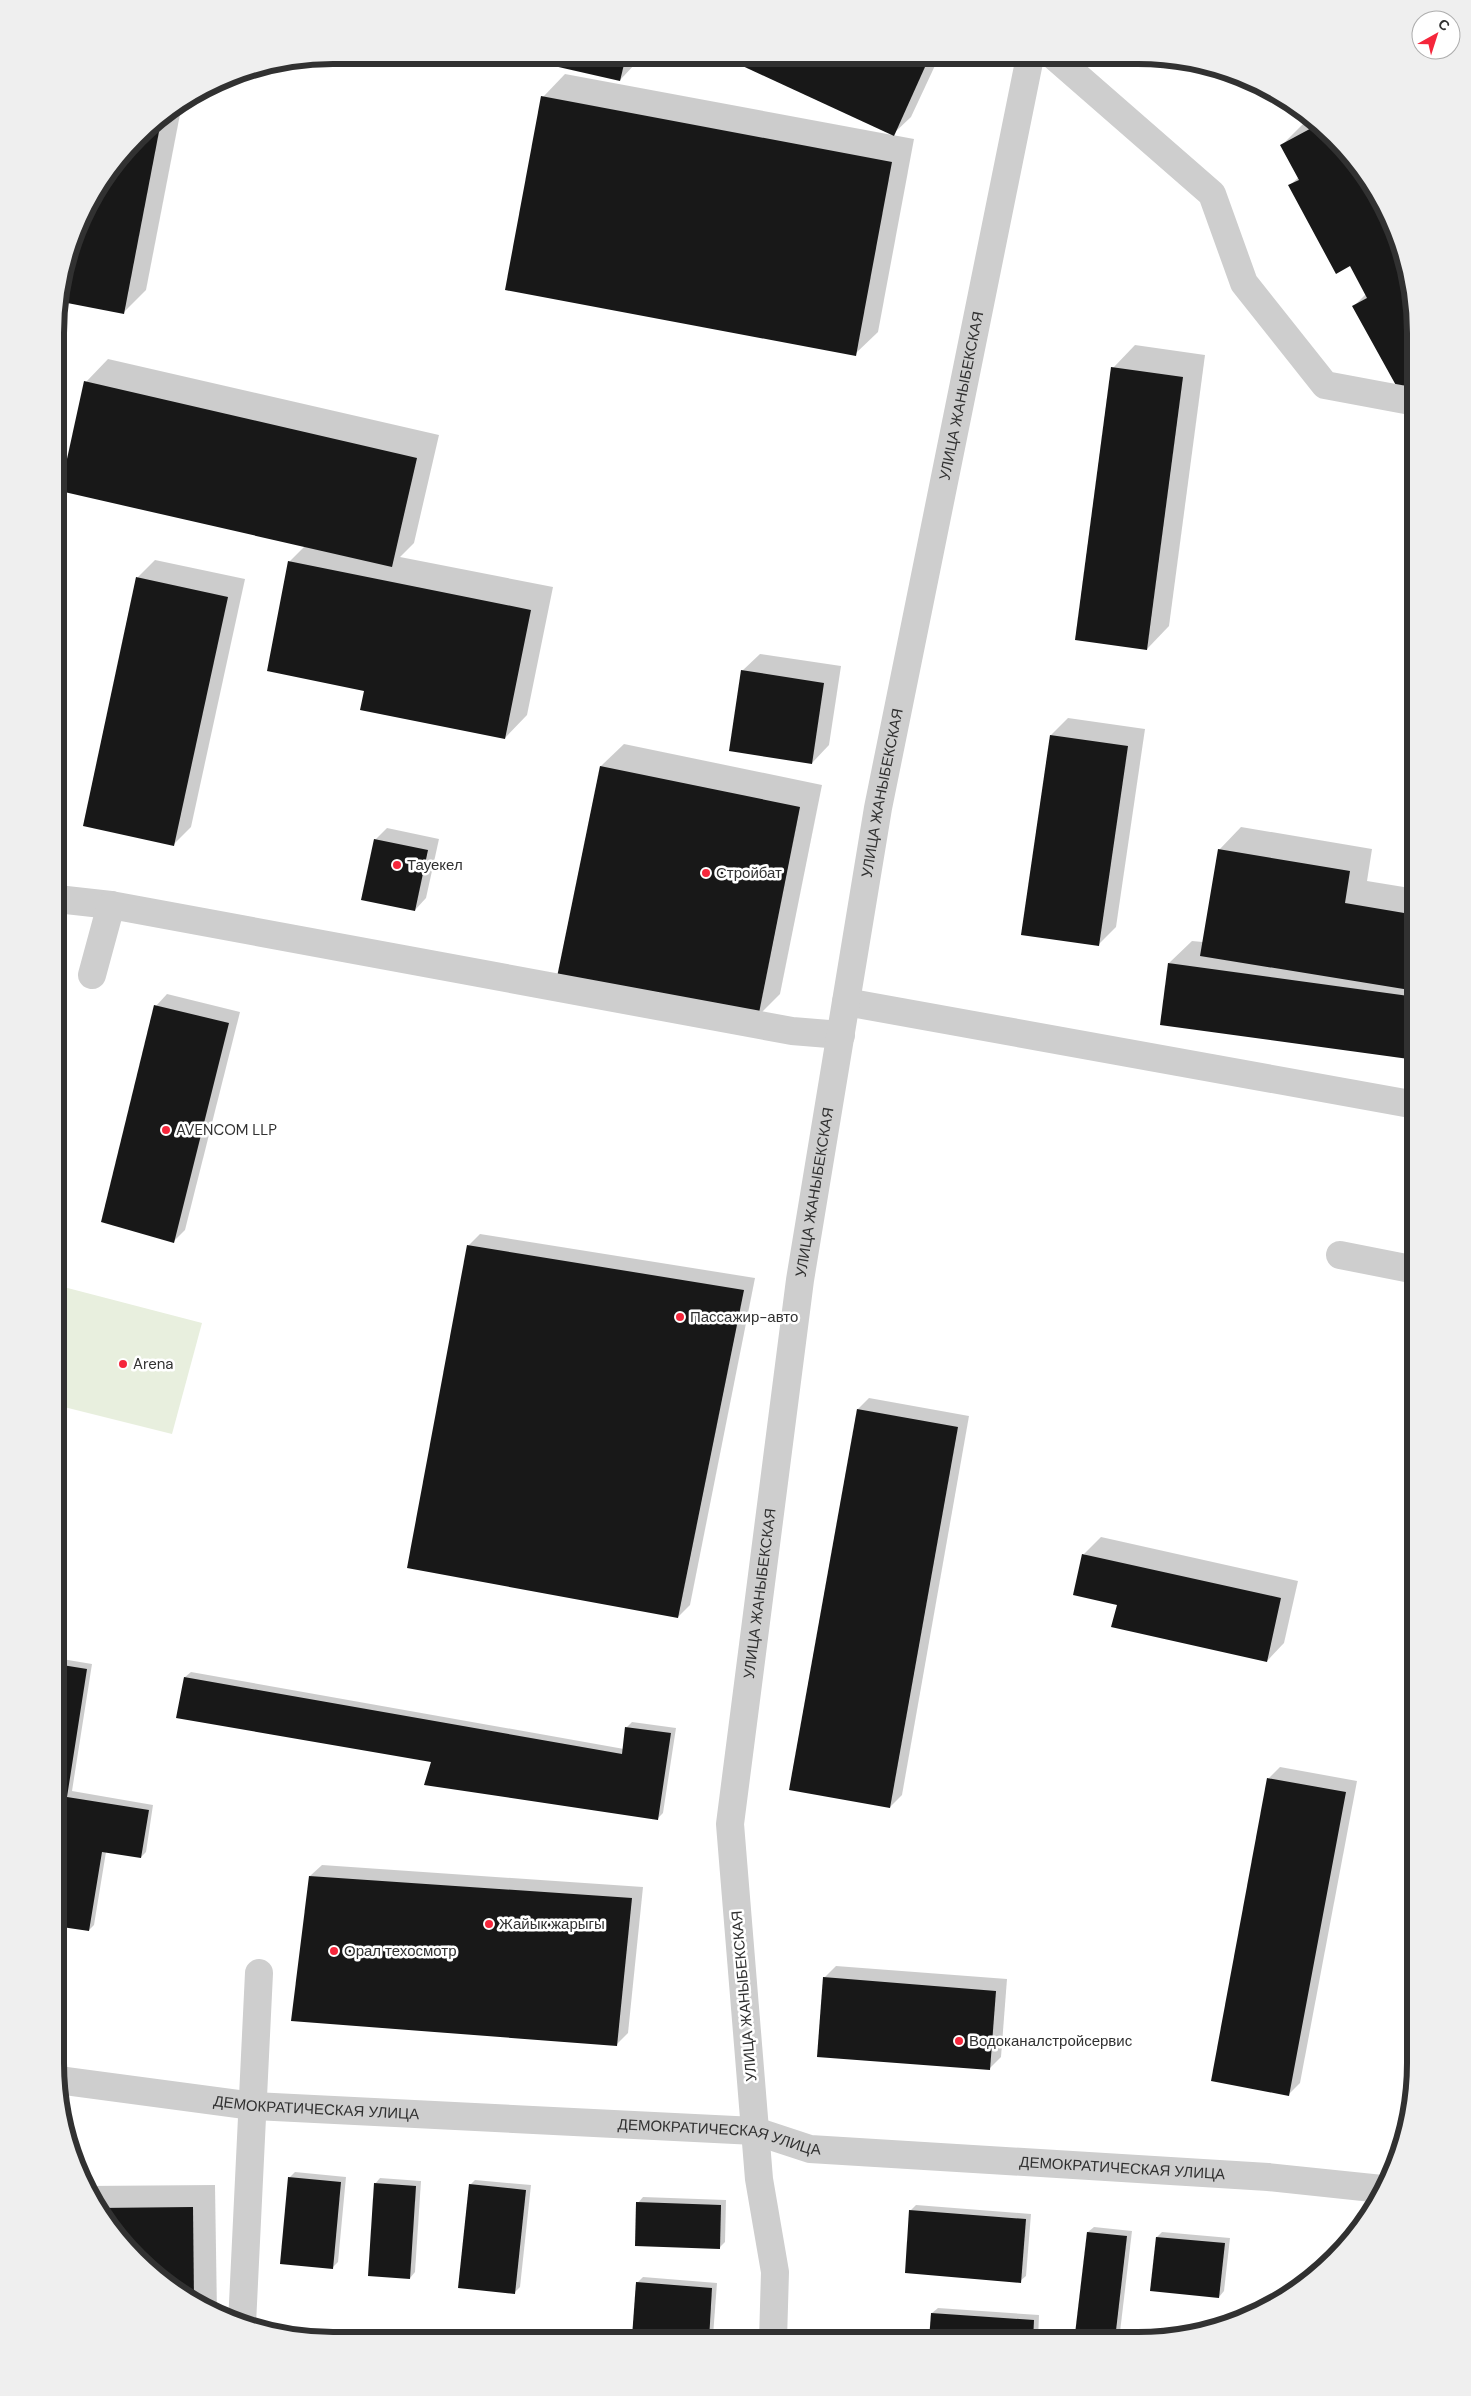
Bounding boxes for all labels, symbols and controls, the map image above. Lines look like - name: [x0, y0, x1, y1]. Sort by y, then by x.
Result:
- north arrow: [1411, 10, 1461, 60]
- text: С: [1435, 15, 1454, 35]
- street label: УЛИЦА ЖАНЫБЕКСКАЯ: [935, 310, 988, 482]
- street label: УЛИЦА ЖАНЫБЕКСКАЯ: [857, 707, 908, 879]
- place label: Тауекел: [407, 855, 463, 875]
- marker: Тауекел: [391, 859, 403, 871]
- place label: Стройбат: [716, 863, 782, 883]
- marker: Стройбат: [700, 867, 712, 879]
- street label: УЛИЦА ЖАНЫБЕКСКАЯ: [791, 1106, 838, 1279]
- place label: AVENCOM LLP: [176, 1120, 277, 1140]
- marker: AVENCOM LLP: [160, 1124, 172, 1136]
- place label: Пассажир-авто: [690, 1307, 798, 1327]
- marker: Пассажир-авто: [674, 1311, 686, 1323]
- place label: Arena: [133, 1354, 174, 1374]
- marker: Arena: [117, 1358, 129, 1370]
- street label: УЛИЦА ЖАНЫБЕКСКАЯ: [739, 1507, 781, 1680]
- street label: УЛИЦА ЖАНЫБЕКСКАЯ: [727, 1910, 761, 2082]
- place label: Жайык жарыгы: [499, 1914, 605, 1934]
- marker: Жайык жарыгы: [483, 1918, 495, 1930]
- place label: Орал техосмотр: [344, 1941, 457, 1961]
- marker: Орал техосмотр: [328, 1945, 340, 1957]
- place label: Водоканалстройсервис: [969, 2031, 1133, 2051]
- marker: Водоканалстройсервис: [953, 2035, 965, 2047]
- street label: ДЕМОКРАТИЧЕСКАЯ УЛИЦА: [212, 2091, 420, 2124]
- street label: ДЕМОКРАТИЧЕСКАЯ УЛИЦА: [617, 2114, 821, 2160]
- street label: ДЕМОКРАТИЧЕСКАЯ УЛИЦА: [1019, 2152, 1226, 2184]

